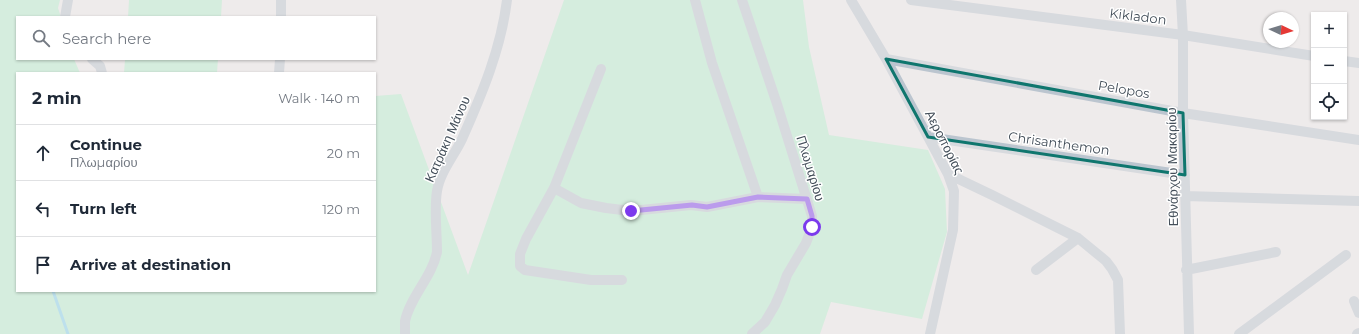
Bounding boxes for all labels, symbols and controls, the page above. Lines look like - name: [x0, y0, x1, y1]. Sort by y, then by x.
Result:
- street label: Kikladon: [1109, 5, 1167, 27]
- north arrow: [1263, 12, 1299, 48]
- map controls: [1311, 12, 1347, 120]
- button: +: [1311, 12, 1347, 48]
- search box: [16, 16, 376, 60]
- icon: search: [30, 27, 52, 49]
- text: Search here: [62, 29, 151, 48]
- button: −: [1311, 48, 1347, 84]
- street label: Pelopos: [1097, 77, 1151, 101]
- button: locate: [1311, 84, 1347, 120]
- text: 2 min: [32, 88, 82, 108]
- text: Walk · 140 m: [278, 90, 360, 106]
- street label: Κατράκη Μάνου: [421, 94, 473, 184]
- street label: Αεροπορίας: [922, 107, 968, 177]
- street label: Εθνάρχου Μακαρίου: [1163, 107, 1181, 227]
- street label: Chrisanthemon: [1007, 128, 1111, 158]
- street label: Πλωμαρίου: [793, 133, 829, 203]
- text: Continue: [70, 135, 142, 154]
- icon: ahead: [32, 142, 54, 164]
- text: 20 m: [327, 145, 360, 161]
- text: Πλωμαρίου: [70, 154, 138, 170]
- icon: left: [32, 198, 54, 220]
- text: Turn left: [70, 199, 137, 218]
- text: 120 m: [322, 201, 360, 217]
- route end: [622, 202, 640, 220]
- route start: [803, 218, 821, 236]
- icon: arrive: [32, 254, 54, 276]
- text: Arrive at destination: [70, 255, 231, 274]

